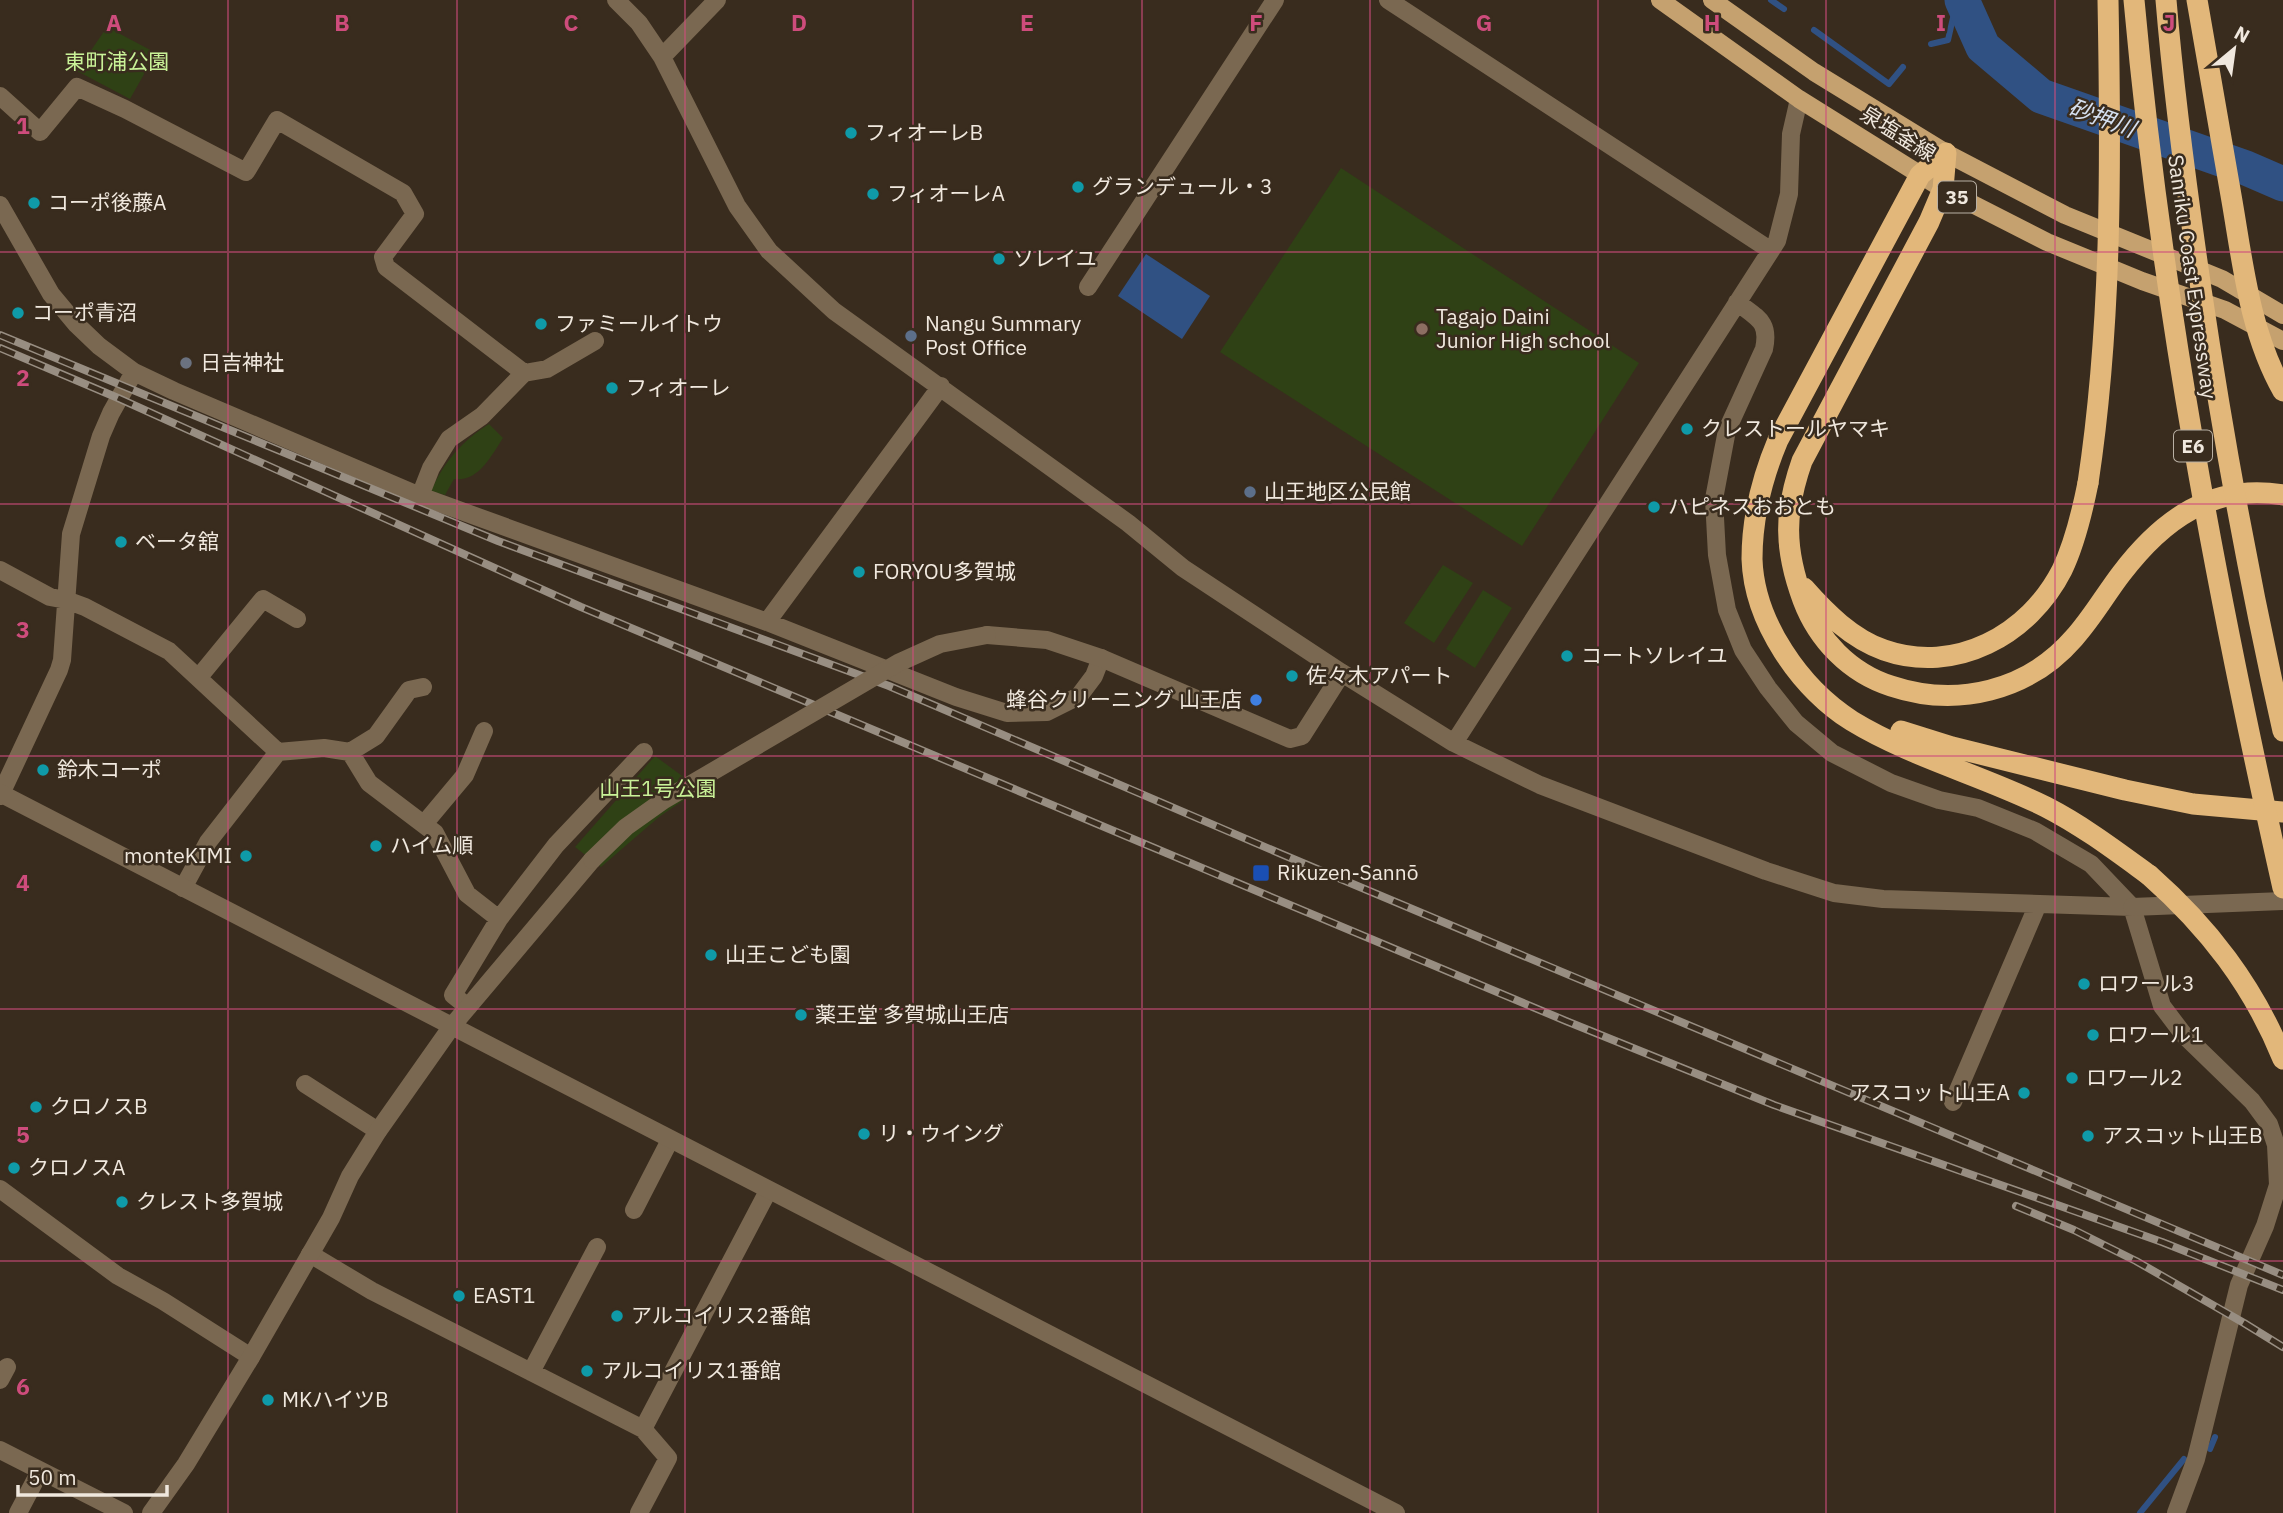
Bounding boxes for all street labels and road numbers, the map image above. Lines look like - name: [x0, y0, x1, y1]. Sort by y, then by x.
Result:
- street label: 泉塩釜線: [1855, 99, 1942, 167]
- street label: Sanriku Coast Expressway: [2162, 153, 2224, 401]
- road number: 35: [1938, 182, 1976, 212]
- road number: E6: [2174, 430, 2212, 462]

